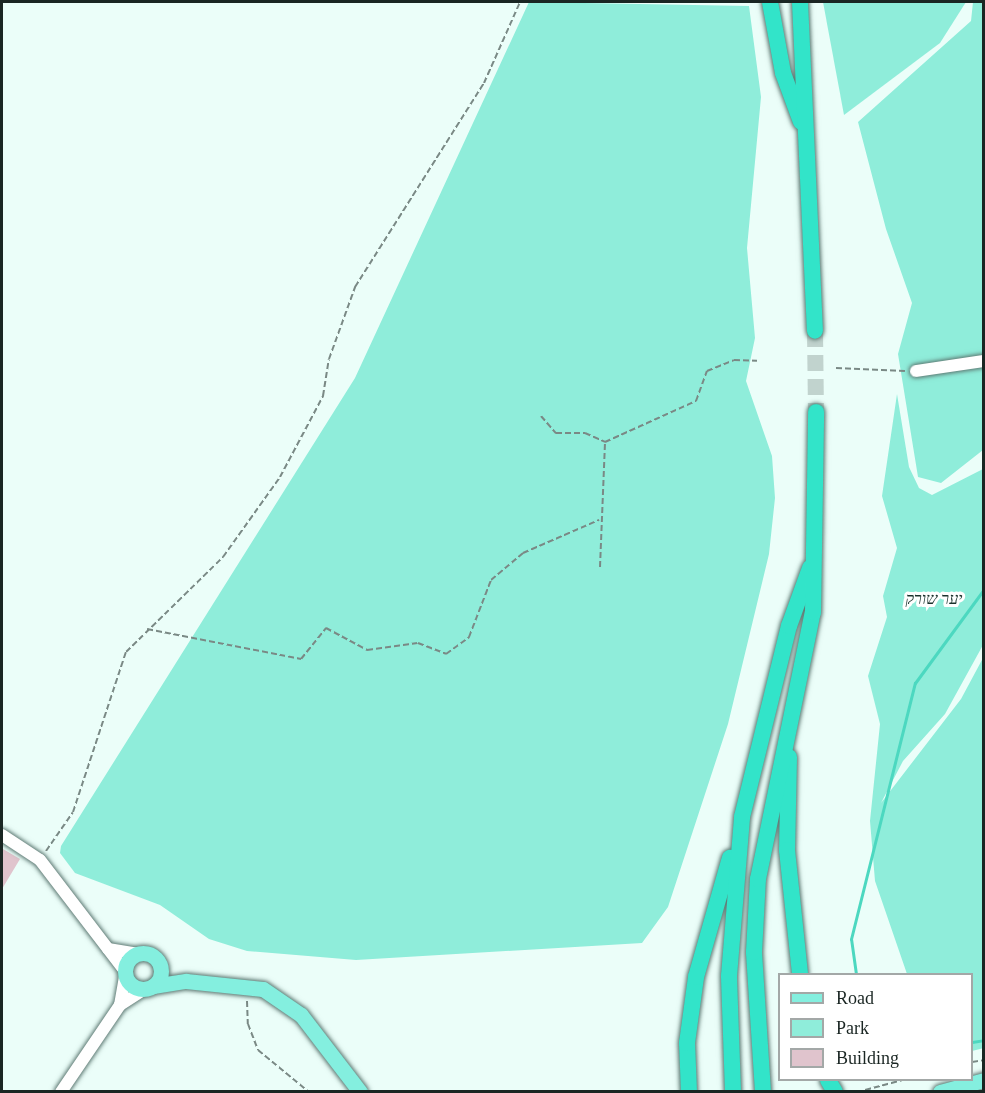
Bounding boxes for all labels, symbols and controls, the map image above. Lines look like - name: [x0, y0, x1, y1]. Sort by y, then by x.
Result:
- park label: יער שורק: [906, 589, 962, 609]
- legend: [778, 973, 973, 1081]
- text: Road: [836, 988, 874, 1008]
- text: Park: [836, 1018, 869, 1038]
- text: Building: [836, 1048, 899, 1068]

